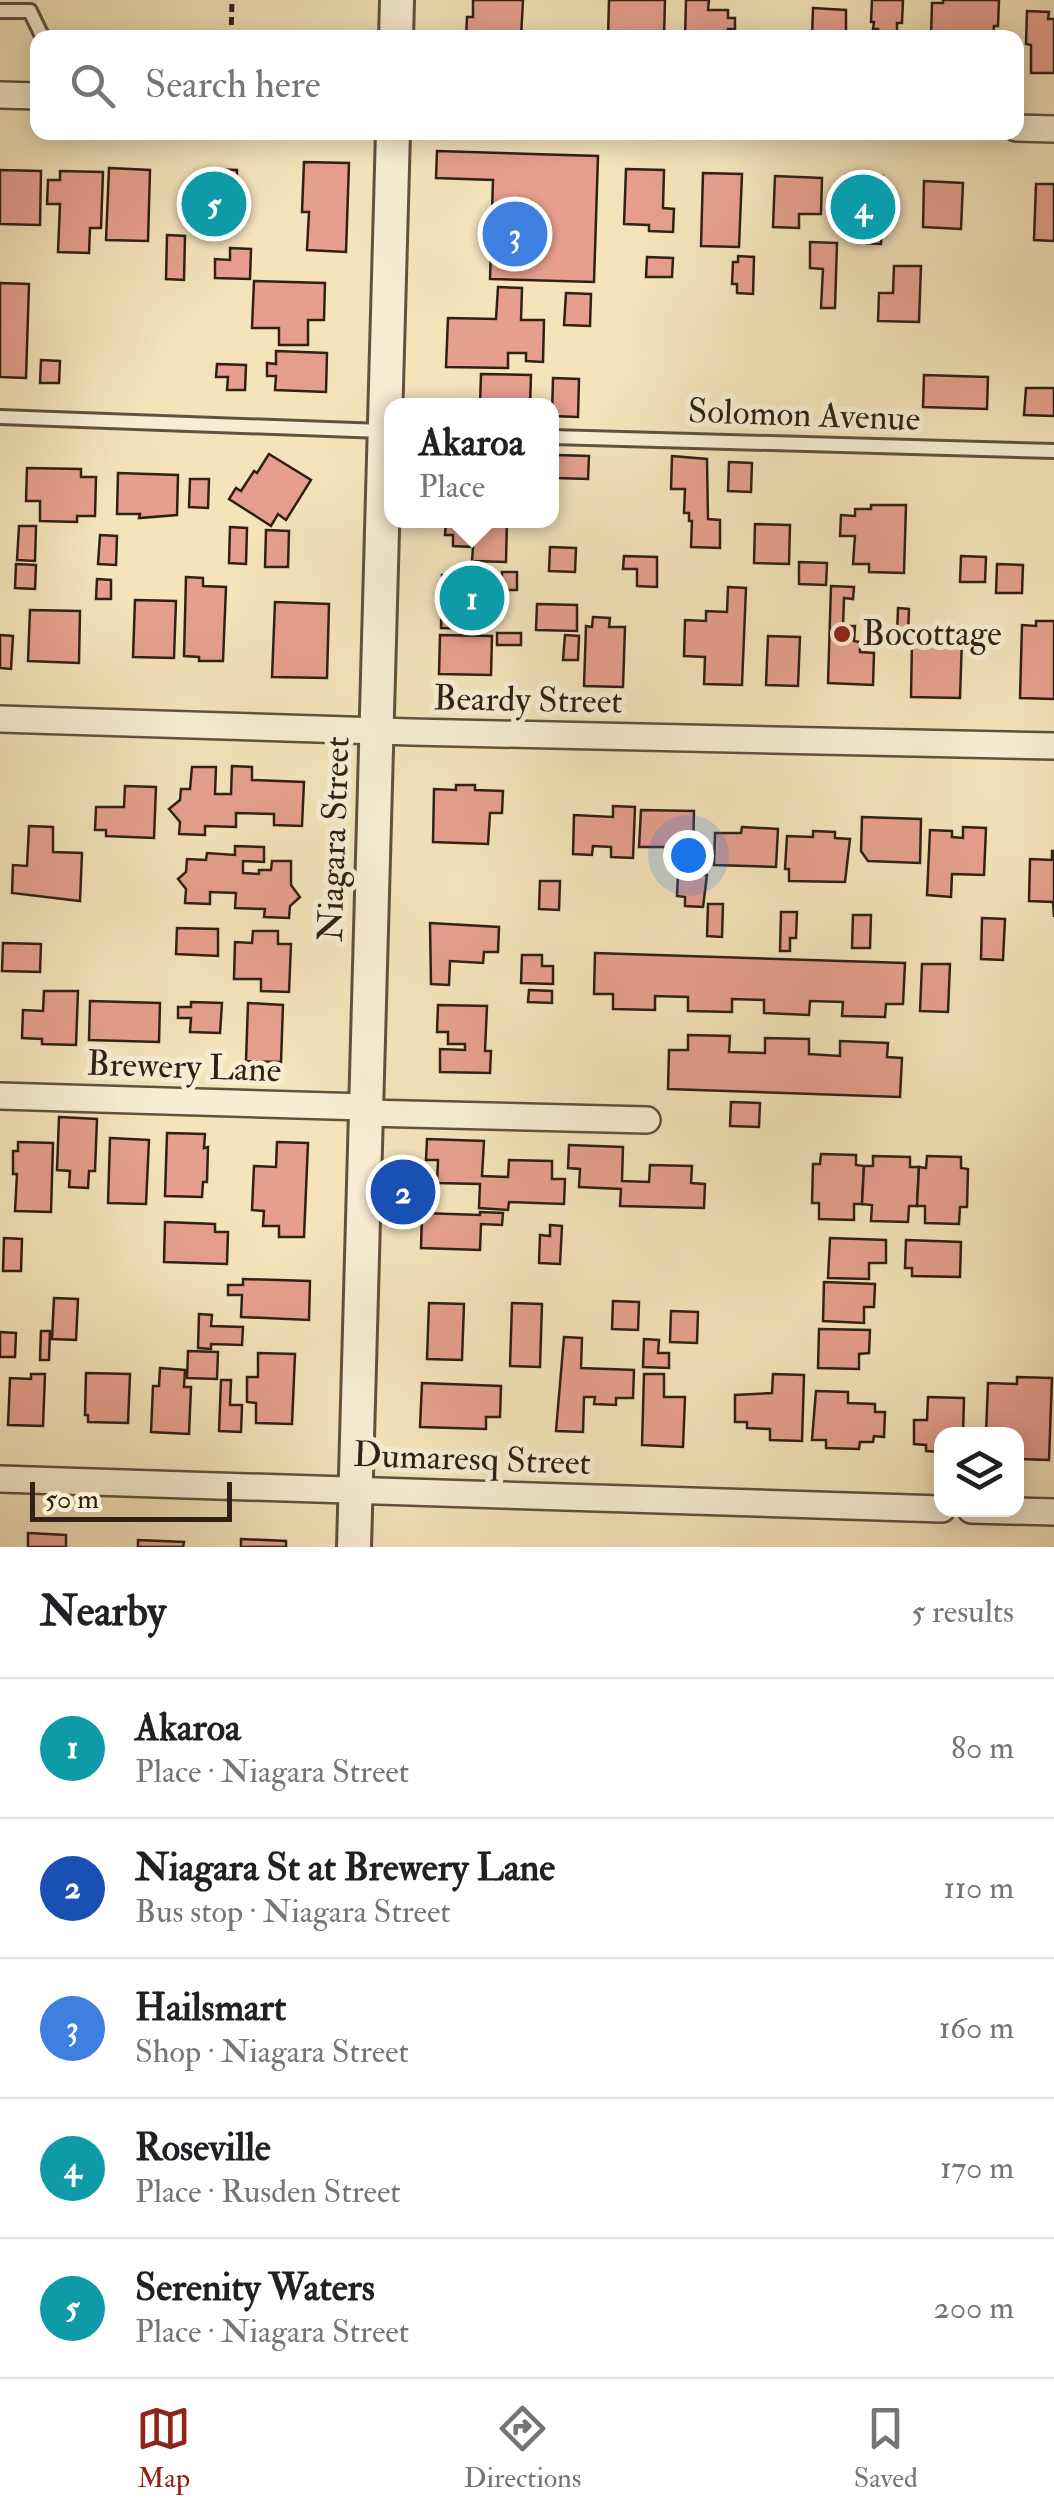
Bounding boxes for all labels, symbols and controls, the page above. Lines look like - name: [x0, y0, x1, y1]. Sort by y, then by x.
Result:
- search box: [30, 30, 1024, 140]
- icon: search: [65, 58, 120, 113]
- text: Search here: [145, 61, 321, 109]
- pin: 5: [182, 166, 246, 242]
- pin: 4: [830, 170, 896, 244]
- pin: 3: [482, 196, 548, 272]
- street label: Solomon Avenue: [687, 389, 921, 441]
- popup: [384, 398, 559, 528]
- text: Akaroa: [419, 419, 524, 467]
- text: Place: [419, 467, 485, 507]
- pin: 1: [440, 560, 504, 636]
- place label: Bocottage: [862, 612, 1002, 656]
- marker: Bocottage: [831, 623, 853, 645]
- street label: Beardy Street: [433, 676, 623, 724]
- street label: Niagara Street: [308, 736, 360, 942]
- your location: [663, 830, 714, 881]
- street label: Brewery Lane: [86, 1042, 282, 1092]
- pin: 2: [370, 1154, 436, 1230]
- map controls: [934, 1427, 1024, 1517]
- button: layers: [934, 1427, 1024, 1517]
- street label: Dumaresq Street: [352, 1433, 592, 1485]
- scale bar: [30, 1477, 232, 1522]
- text: 50 m: [45, 1482, 99, 1517]
- text: Nearby: [40, 1586, 166, 1638]
- text: 5 results: [911, 1592, 1014, 1632]
- text: Akaroa: [135, 1704, 241, 1752]
- text: 1: [67, 1728, 78, 1768]
- text: 80 m: [951, 1728, 1014, 1768]
- text: Place · Niagara Street: [135, 1752, 409, 1792]
- text: Niagara St at Brewery Lane: [135, 1844, 555, 1892]
- text: 2: [64, 1868, 81, 1908]
- text: 110 m: [943, 1868, 1014, 1908]
- text: Bus stop · Niagara Street: [135, 1892, 451, 1932]
- text: Hailsmart: [135, 1984, 286, 2032]
- text: 3: [66, 2008, 79, 2048]
- text: 160 m: [939, 2008, 1014, 2048]
- text: Shop · Niagara Street: [135, 2032, 409, 2072]
- text: Roseville: [135, 2124, 271, 2172]
- text: 4: [64, 2148, 81, 2188]
- text: 170 m: [940, 2148, 1014, 2188]
- text: Place · Rusden Street: [135, 2172, 401, 2212]
- text: Serenity Waters: [135, 2264, 375, 2312]
- text: 5: [65, 2288, 80, 2328]
- text: 200 m: [933, 2288, 1014, 2328]
- text: Place · Niagara Street: [135, 2312, 409, 2352]
- tab: Map: [136, 2401, 191, 2496]
- tab: Directions: [464, 2401, 581, 2496]
- tab: Saved: [854, 2401, 918, 2496]

